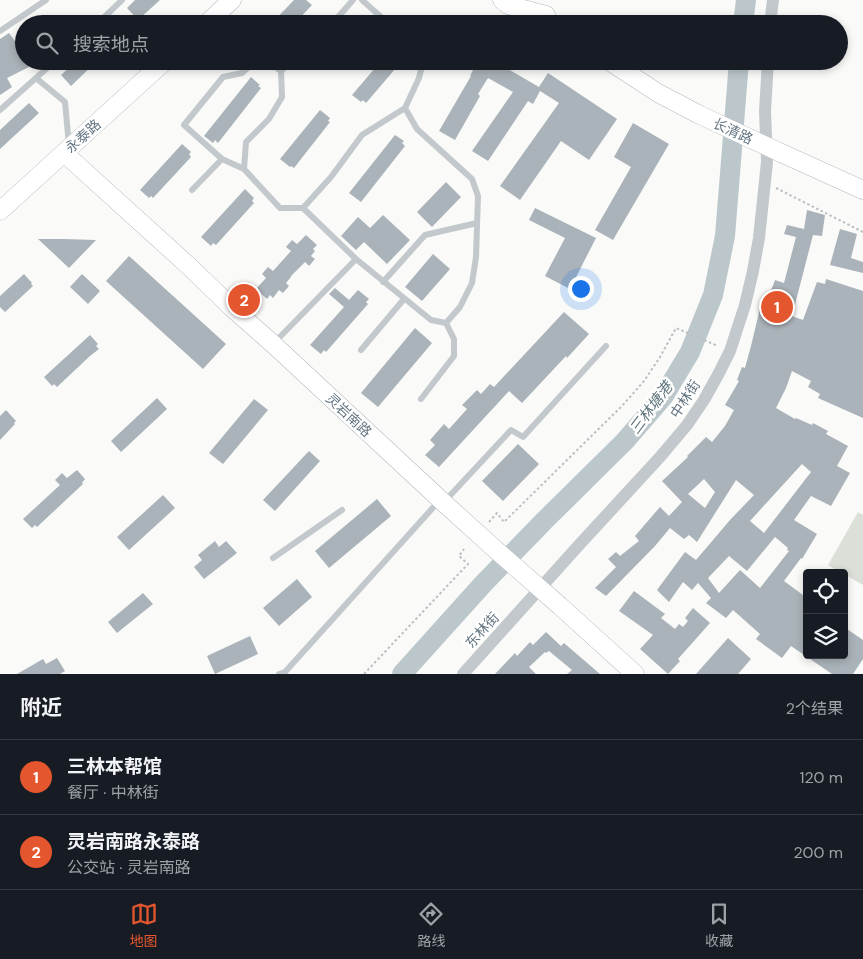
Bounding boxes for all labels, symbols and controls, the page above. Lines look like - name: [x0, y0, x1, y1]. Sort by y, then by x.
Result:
- search box: [15, 15, 848, 70]
- icon: search: [33, 29, 61, 57]
- text: 搜索地点: [73, 32, 149, 57]
- street label: 长清路: [710, 114, 756, 148]
- street label: 永泰路: [61, 115, 105, 157]
- your location: [568, 276, 594, 302]
- pin: 2: [228, 281, 260, 319]
- pin: 1: [761, 288, 793, 326]
- water label: 三林塘港: [625, 376, 678, 438]
- street label: 中林街: [666, 376, 704, 422]
- street label: 灵岩南路: [322, 389, 376, 441]
- map controls: [803, 569, 848, 659]
- button: locate: [803, 569, 848, 614]
- street label: 东林街: [461, 608, 503, 652]
- button: layers: [803, 614, 848, 659]
- text: 附近: [20, 694, 62, 722]
- text: 2个结果: [786, 698, 843, 719]
- text: 三林本帮馆: [67, 754, 162, 779]
- text: 1: [33, 767, 39, 788]
- text: 120 m: [799, 767, 843, 788]
- text: 餐厅 · 中林街: [67, 782, 159, 803]
- text: 灵岩南路永泰路: [67, 829, 200, 854]
- text: 2: [31, 842, 41, 863]
- text: 200 m: [794, 842, 843, 863]
- text: 公交站 · 灵岩南路: [67, 857, 191, 878]
- tab: 地图: [130, 900, 158, 950]
- tab: 路线: [417, 900, 445, 950]
- tab: 收藏: [705, 900, 733, 950]

